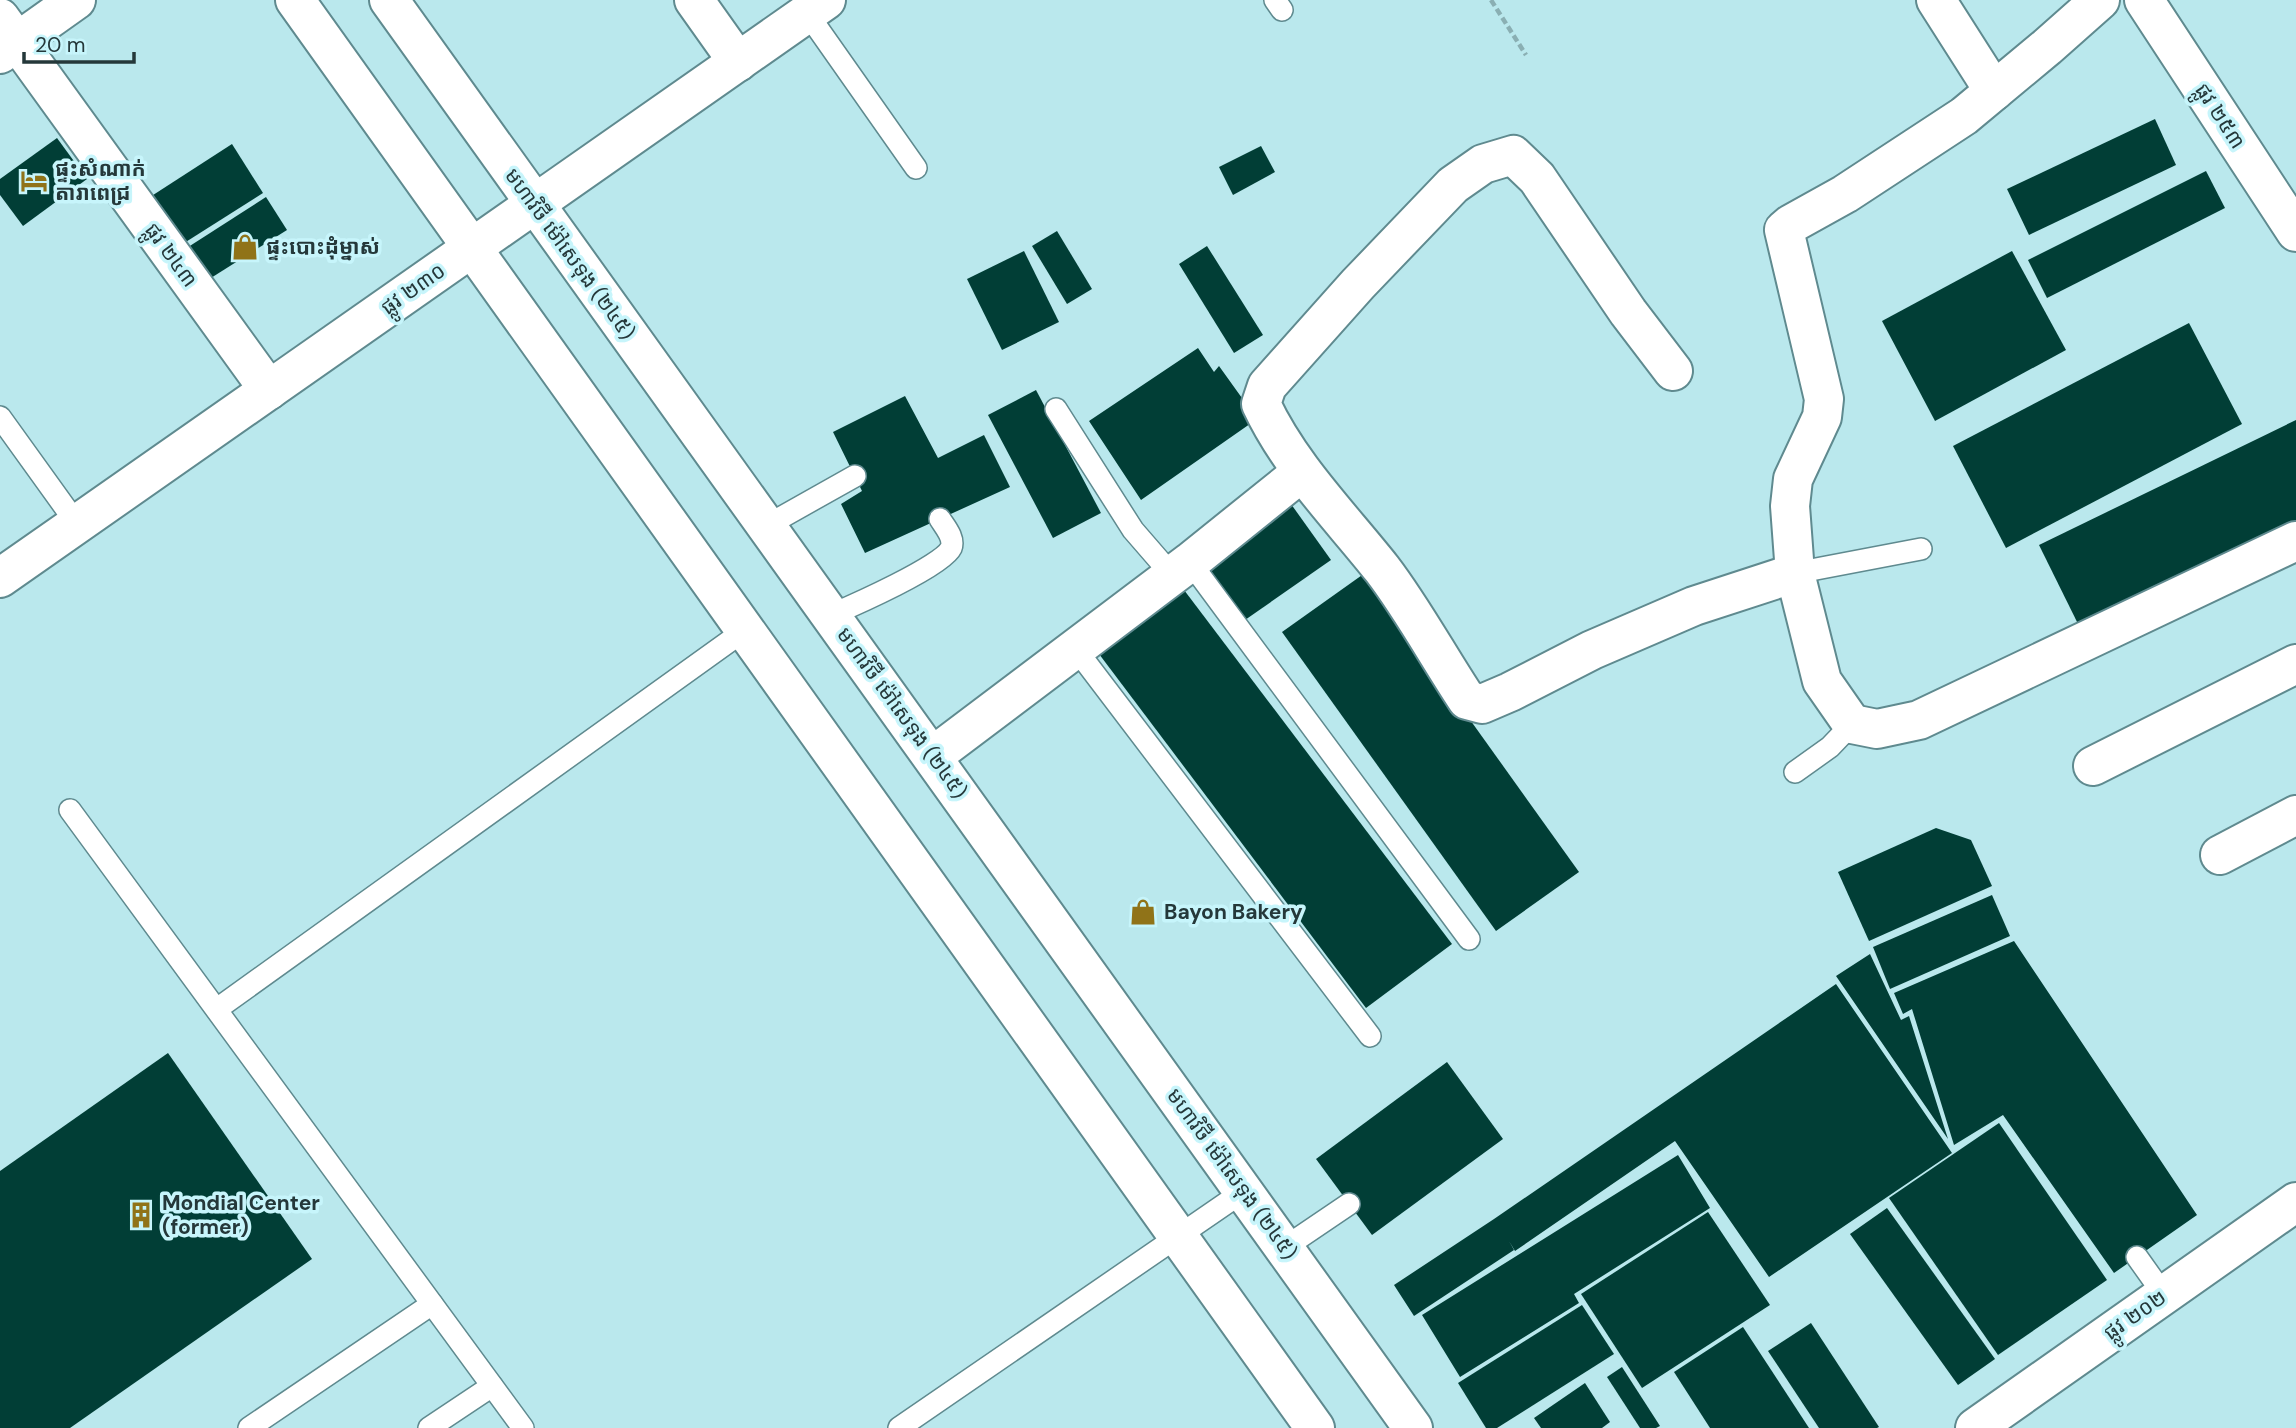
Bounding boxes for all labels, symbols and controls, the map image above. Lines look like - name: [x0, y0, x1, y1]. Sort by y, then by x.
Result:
- scale bar: [24, 21, 135, 65]
- text: 20 m: [35, 31, 86, 59]
- street label: ផ្លូវ ២៥៣: [2184, 78, 2252, 157]
- place label: ផ្ទះសំណាក់ តារាពេជ្រ: [55, 155, 146, 207]
- street label: មហាវិថី ម៉ៅសេទុង (២៤៥): [498, 163, 642, 345]
- hotel icon: ផ្ទះសំណាក់ តារាពេជ្រ: [19, 166, 49, 196]
- street label: ផ្លូវ ២៤៣: [134, 217, 204, 296]
- shop icon: ផ្ទះបោះដុំម្នាស់: [230, 232, 260, 262]
- place label: ផ្ទះបោះដុំម្នាស់: [266, 233, 380, 261]
- street label: ផ្លូវ ២៣០: [375, 257, 454, 326]
- street label: មហាវិថី ម៉ៅសេទុង (២៤៥): [830, 622, 974, 804]
- shop icon: Bayon Bakery: [1128, 897, 1158, 927]
- place label: Bayon Bakery: [1164, 898, 1303, 926]
- street label: មហាវិថី ម៉ៅសេទុង (២៤៥): [1160, 1083, 1304, 1265]
- place label: Mondial Center (former): [162, 1189, 320, 1241]
- building icon: Mondial Center (former): [126, 1200, 156, 1230]
- street label: ផ្លូវ ២០២: [2098, 1283, 2175, 1351]

